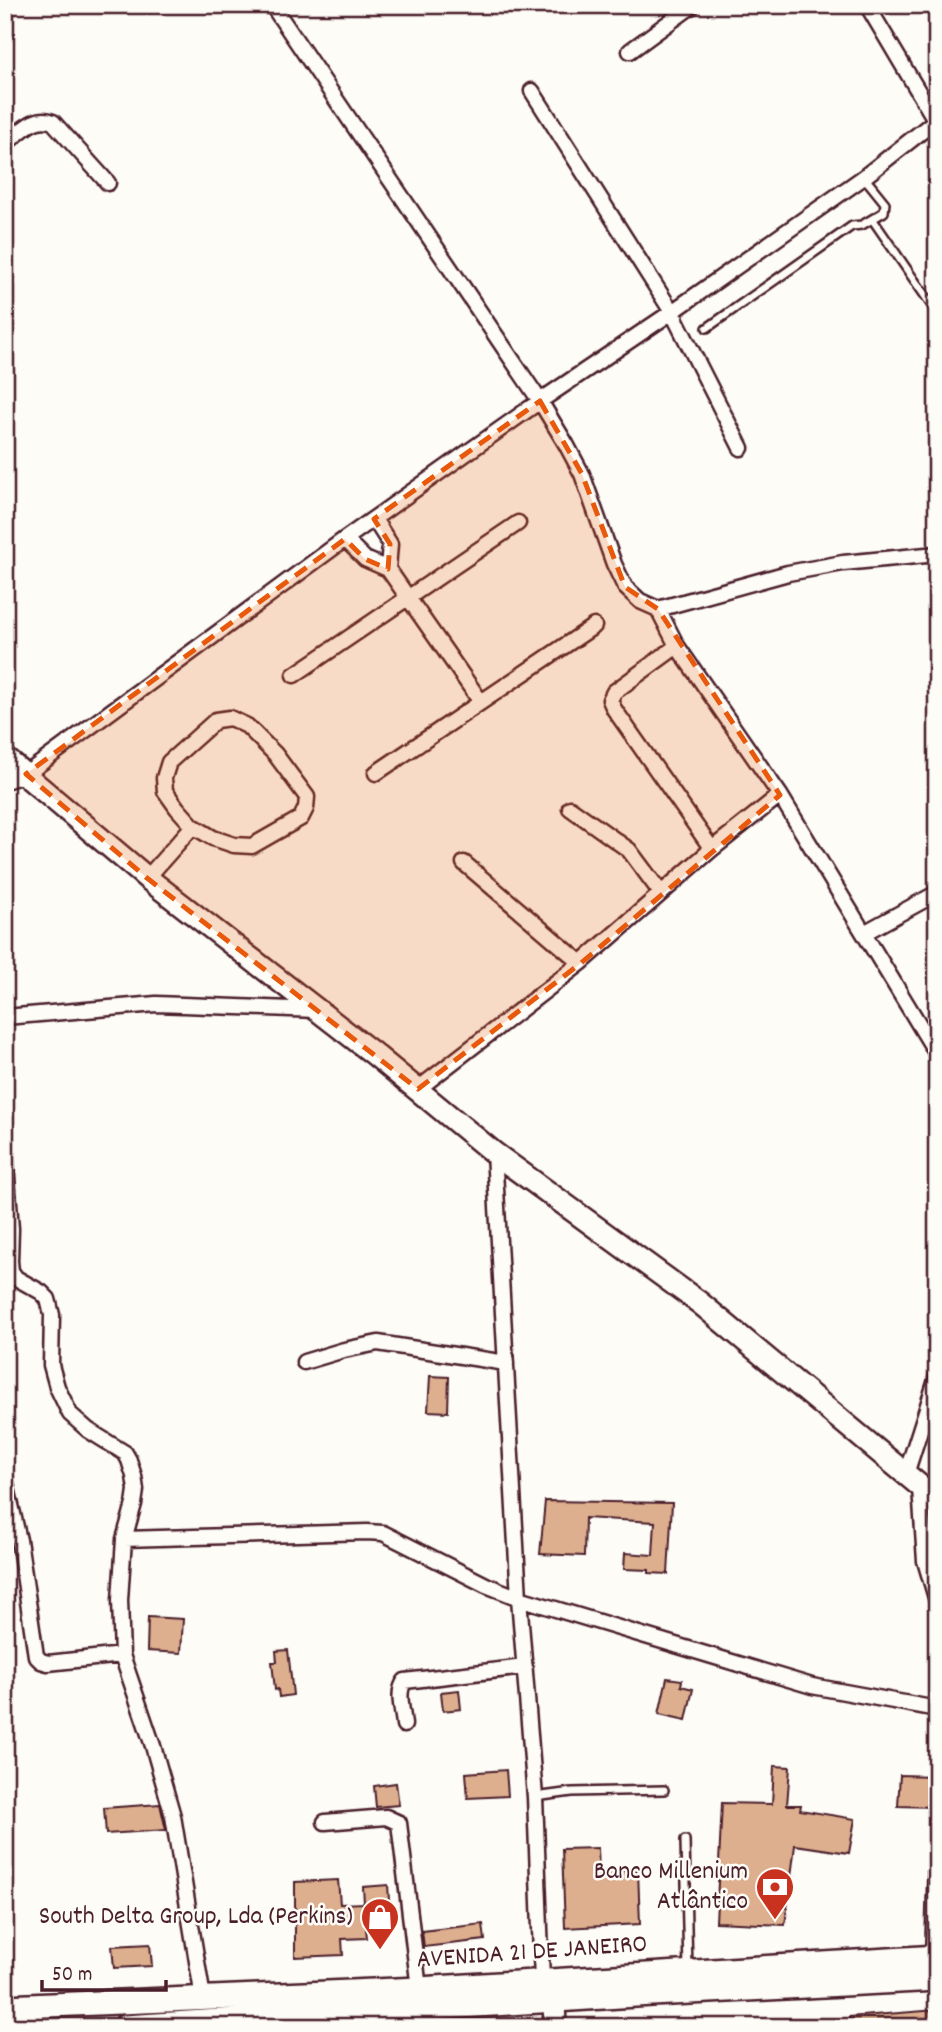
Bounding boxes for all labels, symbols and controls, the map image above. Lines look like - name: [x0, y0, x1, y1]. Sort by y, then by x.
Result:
- place label: Banco Millenium Atlântico: [594, 1854, 748, 1921]
- bank icon: Banco Millenium Atlântico: [754, 1866, 796, 1921]
- shop icon: South Delta Group, Lda (Perkins): [359, 1896, 401, 1951]
- place label: South Delta Group, Lda (Perkins): [39, 1899, 353, 1936]
- street label: AVENIDA 21 DE JANEIRO: [415, 1926, 649, 1980]
- scale bar: [42, 1948, 166, 1992]
- text: 50 m: [52, 1961, 92, 1991]

